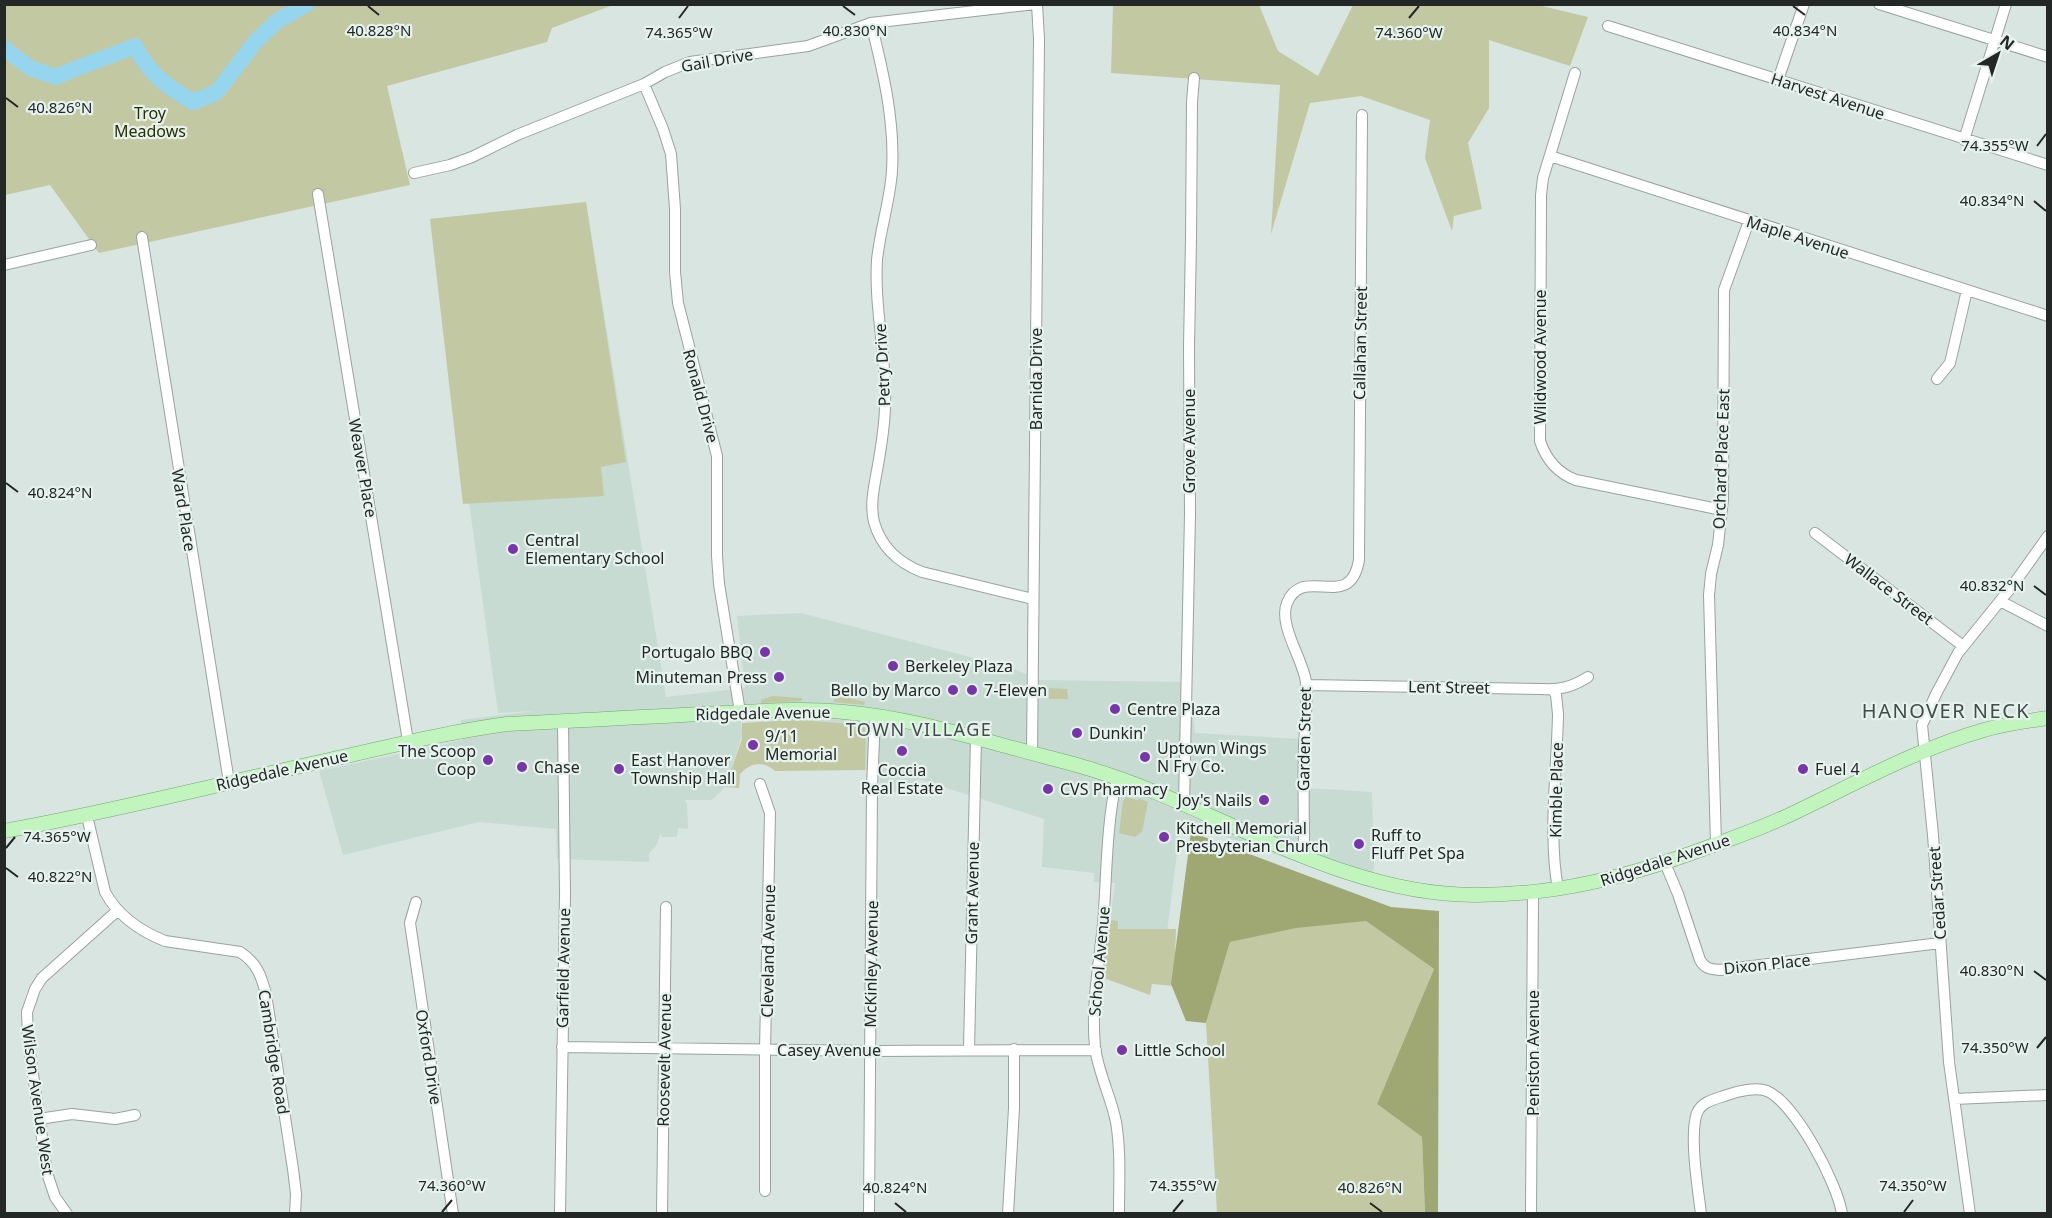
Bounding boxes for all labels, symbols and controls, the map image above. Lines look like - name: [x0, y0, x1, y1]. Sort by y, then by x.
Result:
- text: 40.828°N: [347, 20, 411, 40]
- text: 40.830°N: [823, 20, 887, 40]
- text: 40.834°N: [1773, 20, 1837, 40]
- text: 74.365°W: [645, 22, 713, 42]
- text: 74.360°W: [1375, 22, 1443, 42]
- north arrow: [1968, 24, 2028, 84]
- text: N: [1995, 30, 2019, 55]
- street label: Gail Drive: [679, 43, 755, 77]
- street label: Harvest Avenue: [1768, 67, 1888, 125]
- text: 40.826°N: [28, 97, 92, 117]
- park label: Troy Meadows: [114, 102, 186, 142]
- text: 74.355°W: [1961, 135, 2029, 155]
- text: 40.834°N: [1960, 190, 2024, 210]
- street label: Maple Avenue: [1744, 210, 1852, 264]
- street label: Callahan Street: [1348, 286, 1372, 400]
- street label: Wildwood Avenue: [1529, 289, 1551, 425]
- street label: Petry Drive: [869, 323, 895, 407]
- street label: Barnida Drive: [1025, 328, 1047, 430]
- street label: Ronald Drive: [678, 347, 724, 445]
- street label: Orchard Place East: [1708, 388, 1734, 530]
- street label: Grove Avenue: [1178, 389, 1200, 493]
- street label: Weaver Place: [343, 417, 383, 519]
- street label: Ward Place: [167, 467, 201, 553]
- text: 40.824°N: [28, 482, 92, 502]
- place label: Central Elementary School: [525, 529, 664, 569]
- marker: Central Elementary School: [506, 542, 520, 556]
- street label: Wallace Street: [1840, 548, 1938, 630]
- text: 40.832°N: [1960, 575, 2024, 595]
- place label: Portugalo BBQ: [641, 641, 753, 663]
- marker: Portugalo BBQ: [758, 645, 772, 659]
- place label: Berkeley Plaza: [905, 655, 1013, 677]
- marker: Berkeley Plaza: [886, 659, 900, 673]
- place label: Minuteman Press: [635, 666, 767, 688]
- marker: Minuteman Press: [772, 670, 786, 684]
- street label: Lent Street: [1408, 675, 1490, 699]
- place label: Bello by Marco: [831, 679, 941, 701]
- place label: 7-Eleven: [984, 679, 1047, 701]
- marker: Bello by Marco: [946, 683, 960, 697]
- marker: 7-Eleven: [965, 683, 979, 697]
- street label: Garden Street: [1292, 686, 1316, 791]
- district label: HANOVER NECK: [1862, 697, 2030, 724]
- place label: Centre Plaza: [1127, 698, 1221, 720]
- street label: Ridgedale Avenue: [695, 701, 831, 725]
- marker: Centre Plaza: [1108, 702, 1122, 716]
- district label: TOWN VILLAGE: [846, 717, 992, 741]
- place label: Dunkin': [1089, 722, 1146, 744]
- place label: 9/11 Memorial: [765, 725, 837, 765]
- marker: Dunkin': [1070, 726, 1084, 740]
- place label: Uptown Wings N Fry Co.: [1157, 737, 1267, 777]
- marker: 9/11 Memorial: [746, 738, 760, 752]
- place label: The Scoop Coop: [398, 740, 476, 780]
- street label: Kimble Place: [1544, 742, 1568, 838]
- street label: Ridgedale Avenue: [214, 744, 350, 796]
- marker: Coccia Real Estate: [895, 744, 909, 758]
- place label: East Hanover Township Hall: [631, 749, 735, 789]
- marker: Uptown Wings N Fry Co.: [1138, 750, 1152, 764]
- marker: The Scoop Coop: [481, 753, 495, 767]
- place label: Chase: [534, 756, 580, 778]
- place label: Fuel 4: [1815, 758, 1860, 780]
- place label: Coccia Real Estate: [861, 759, 943, 799]
- marker: Chase: [515, 760, 529, 774]
- marker: East Hanover Township Hall: [612, 762, 626, 776]
- marker: Fuel 4: [1796, 762, 1810, 776]
- place label: CVS Pharmacy: [1060, 778, 1168, 800]
- marker: CVS Pharmacy: [1041, 782, 1055, 796]
- place label: Joy's Nails: [1175, 789, 1252, 811]
- marker: Joy's Nails: [1257, 793, 1271, 807]
- place label: Kitchell Memorial Presbyterian Church: [1176, 817, 1329, 857]
- place label: Ruff to Fluff Pet Spa: [1371, 824, 1465, 864]
- text: 74.365°W: [23, 826, 91, 846]
- street label: Ridgedale Avenue: [1597, 829, 1733, 891]
- marker: Kitchell Memorial Presbyterian Church: [1157, 830, 1171, 844]
- marker: Ruff to Fluff Pet Spa: [1352, 837, 1366, 851]
- street label: Grant Avenue: [960, 841, 984, 945]
- street label: Cedar Street: [1923, 845, 1951, 940]
- text: 40.822°N: [28, 866, 92, 886]
- street label: Cleveland Avenue: [756, 884, 780, 1018]
- street label: McKinley Avenue: [859, 900, 883, 1028]
- street label: School Avenue: [1083, 905, 1115, 1017]
- street label: Garfield Avenue: [551, 908, 575, 1028]
- street label: Dixon Place: [1723, 949, 1811, 979]
- text: 40.830°N: [1960, 960, 2024, 980]
- street label: Cambridge Road: [253, 988, 295, 1116]
- street label: Peniston Avenue: [1522, 990, 1544, 1116]
- street label: Roosevelt Avenue: [652, 993, 676, 1127]
- street label: Oxford Drive: [411, 1008, 447, 1106]
- street label: Wilson Avenue West: [17, 1023, 59, 1177]
- text: 74.350°W: [1961, 1037, 2029, 1057]
- street label: Casey Avenue: [777, 1039, 881, 1061]
- place label: Little School: [1134, 1039, 1225, 1061]
- marker: Little School: [1115, 1043, 1129, 1057]
- text: 74.360°W: [418, 1175, 486, 1195]
- text: 74.355°W: [1149, 1175, 1217, 1195]
- text: 74.350°W: [1879, 1175, 1947, 1195]
- text: 40.824°N: [863, 1177, 927, 1197]
- text: 40.826°N: [1338, 1177, 1402, 1197]

